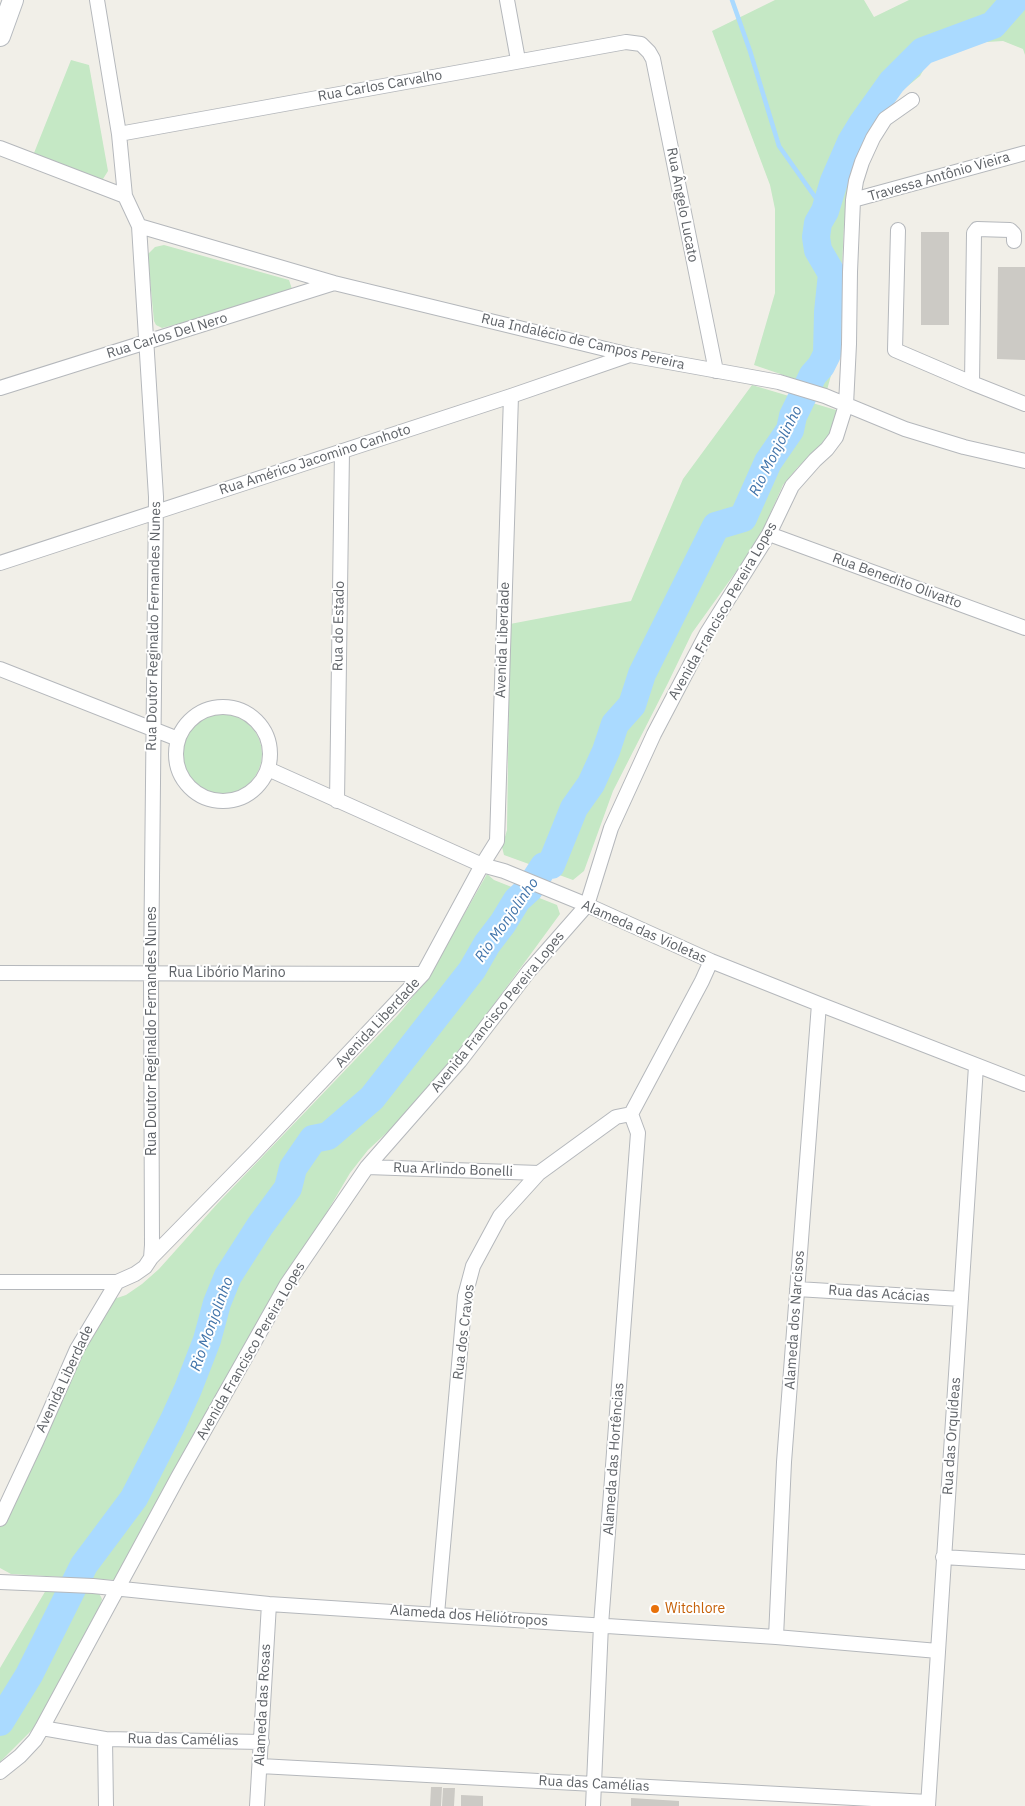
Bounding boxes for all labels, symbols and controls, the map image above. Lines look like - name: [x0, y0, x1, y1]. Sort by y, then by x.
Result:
- street label: Rua Carlos Carvalho: [316, 67, 444, 105]
- street label: Rua Ângelo Lucato: [663, 146, 701, 264]
- street label: Travessa Antônio Vieira: [866, 149, 1012, 205]
- street label: Rua Carlos Del Nero: [105, 310, 229, 362]
- street label: Rua Indalécio de Campos Pereira: [480, 310, 686, 374]
- water label: Rio Monjolinho: [746, 403, 806, 499]
- street label: Rua Américo Jacomino Canhoto: [217, 421, 413, 499]
- street label: Rua Doutor Reginaldo Fernandes Nunes: [143, 501, 165, 751]
- street label: Avenida Francisco Pereira Lopes: [665, 519, 781, 703]
- street label: Rua Benedito Olivatto: [830, 550, 964, 612]
- street label: Rua do Estado: [330, 581, 348, 671]
- street label: Avenida Liberdade: [493, 582, 513, 698]
- water label: Rio Monjolinho: [471, 874, 543, 966]
- street label: Alameda das Violetas: [579, 897, 709, 967]
- street label: Rua Doutor Reginaldo Fernandes Nunes: [144, 906, 160, 1156]
- street label: Avenida Francisco Pereira Lopes: [428, 928, 568, 1096]
- street label: Rua Libório Marino: [168, 965, 286, 981]
- street label: Avenida Liberdade: [332, 975, 424, 1071]
- street label: Rua Arlindo Bonelli: [393, 1160, 513, 1180]
- street label: Alameda dos Narcisos: [782, 1250, 808, 1390]
- street label: Avenida Francisco Pereira Lopes: [193, 1259, 309, 1443]
- water label: Rio Monjolinho: [187, 1275, 237, 1373]
- street label: Rua das Acácias: [828, 1282, 930, 1306]
- street label: Rua dos Cravos: [450, 1283, 478, 1381]
- street label: Avenida Liberdade: [33, 1323, 97, 1435]
- street label: Rua das Orquídeas: [940, 1377, 964, 1495]
- street label: Alameda das Hortências: [600, 1382, 628, 1536]
- place label: Witchlore: [665, 1601, 725, 1617]
- street label: Alameda dos Heliótropos: [389, 1602, 549, 1630]
- marker: Witchlore: [649, 1603, 661, 1615]
- street label: Alameda das Rosas: [251, 1643, 275, 1767]
- street label: Rua das Camélias: [127, 1731, 239, 1749]
- street label: Rua das Camélias: [538, 1773, 650, 1795]

